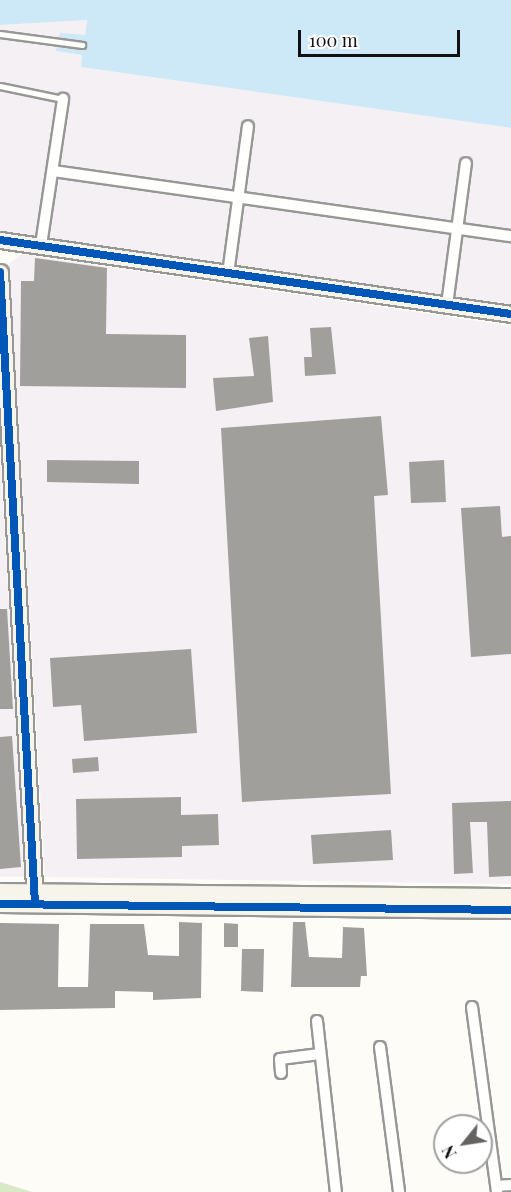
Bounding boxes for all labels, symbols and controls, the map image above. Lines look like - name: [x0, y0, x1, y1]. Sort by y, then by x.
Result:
- scale bar: [301, 18, 463, 56]
- text: 100 m: [309, 28, 358, 52]
- north arrow: [433, 1114, 493, 1174]
- text: N: [437, 1142, 461, 1163]

